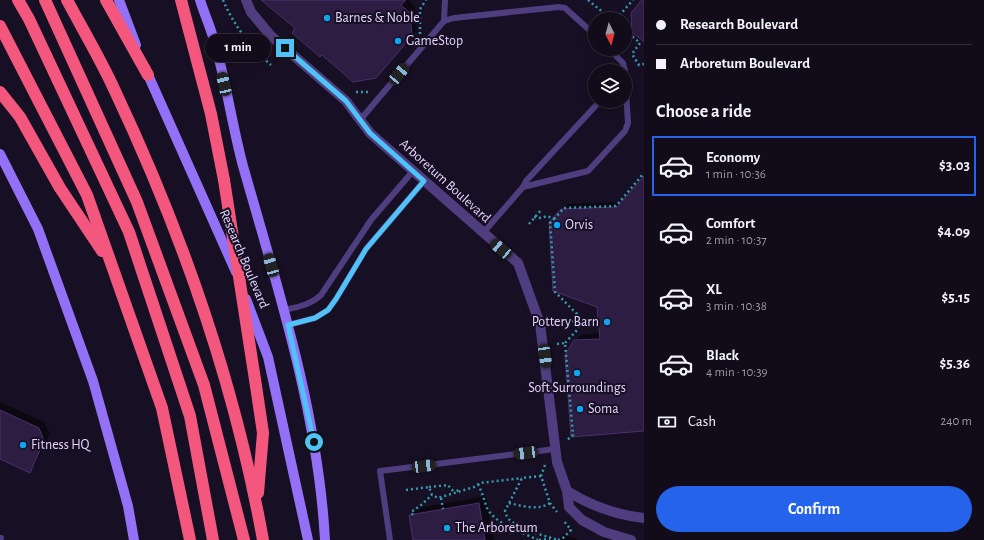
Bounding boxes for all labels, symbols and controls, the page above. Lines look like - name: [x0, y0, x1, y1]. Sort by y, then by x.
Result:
- place label: Barnes & Noble: [335, 11, 420, 25]
- north arrow: [588, 12, 632, 56]
- map controls: [588, 12, 632, 108]
- marker: Barnes & Noble: [322, 13, 332, 23]
- text: Research Boulevard: [680, 17, 798, 32]
- callout: 1 min: [205, 34, 271, 62]
- place label: GameStop: [406, 34, 463, 48]
- marker: GameStop: [393, 36, 403, 46]
- route end: [276, 39, 294, 57]
- text: 1 min: [224, 41, 252, 54]
- text: Arboretum Boulevard: [680, 56, 810, 71]
- car: [387, 61, 411, 87]
- button: layers: [588, 64, 632, 108]
- car: [215, 71, 233, 97]
- text: Choose a ride: [656, 103, 751, 121]
- street label: Arboretum Boulevard: [397, 137, 493, 225]
- icon: car: [658, 148, 694, 184]
- text: Economy: [706, 150, 760, 165]
- text: $3.03: [939, 158, 970, 173]
- text: 1 min · 10:36: [706, 168, 766, 181]
- street label: Research Boulevard: [217, 207, 271, 311]
- icon: car: [658, 214, 694, 250]
- text: Comfort: [706, 216, 755, 231]
- place label: Orvis: [565, 218, 593, 232]
- marker: Orvis: [552, 220, 562, 230]
- text: $4.09: [937, 224, 970, 239]
- text: 2 min · 10:37: [706, 234, 767, 247]
- car: [488, 237, 514, 261]
- car: [262, 252, 280, 278]
- icon: car: [658, 280, 694, 316]
- text: XL: [706, 282, 722, 297]
- text: $5.15: [941, 290, 970, 305]
- text: 3 min · 10:38: [706, 300, 767, 313]
- place label: Pottery Barn: [532, 315, 599, 329]
- marker: Pottery Barn: [602, 317, 612, 327]
- car: [537, 343, 553, 369]
- icon: car: [658, 346, 694, 382]
- text: Black: [706, 348, 739, 363]
- text: $5.36: [940, 356, 970, 371]
- text: 4 min · 10:39: [706, 366, 768, 379]
- marker: Soft Surroundings: [572, 368, 582, 378]
- place label: Soft Surroundings: [528, 381, 626, 395]
- place label: Soma: [588, 402, 619, 416]
- marker: Soma: [575, 404, 585, 414]
- icon: cash: [656, 411, 678, 433]
- text: Cash: [688, 414, 716, 429]
- text: 240 m: [940, 415, 972, 428]
- route start: [305, 433, 323, 451]
- place label: Fitness HQ: [31, 438, 92, 452]
- marker: Fitness HQ: [18, 440, 28, 450]
- car: [513, 446, 539, 460]
- car: [411, 459, 437, 473]
- button: Confirm: [656, 486, 972, 532]
- place label: The Arboretum: [455, 521, 538, 535]
- marker: The Arboretum: [442, 523, 452, 533]

